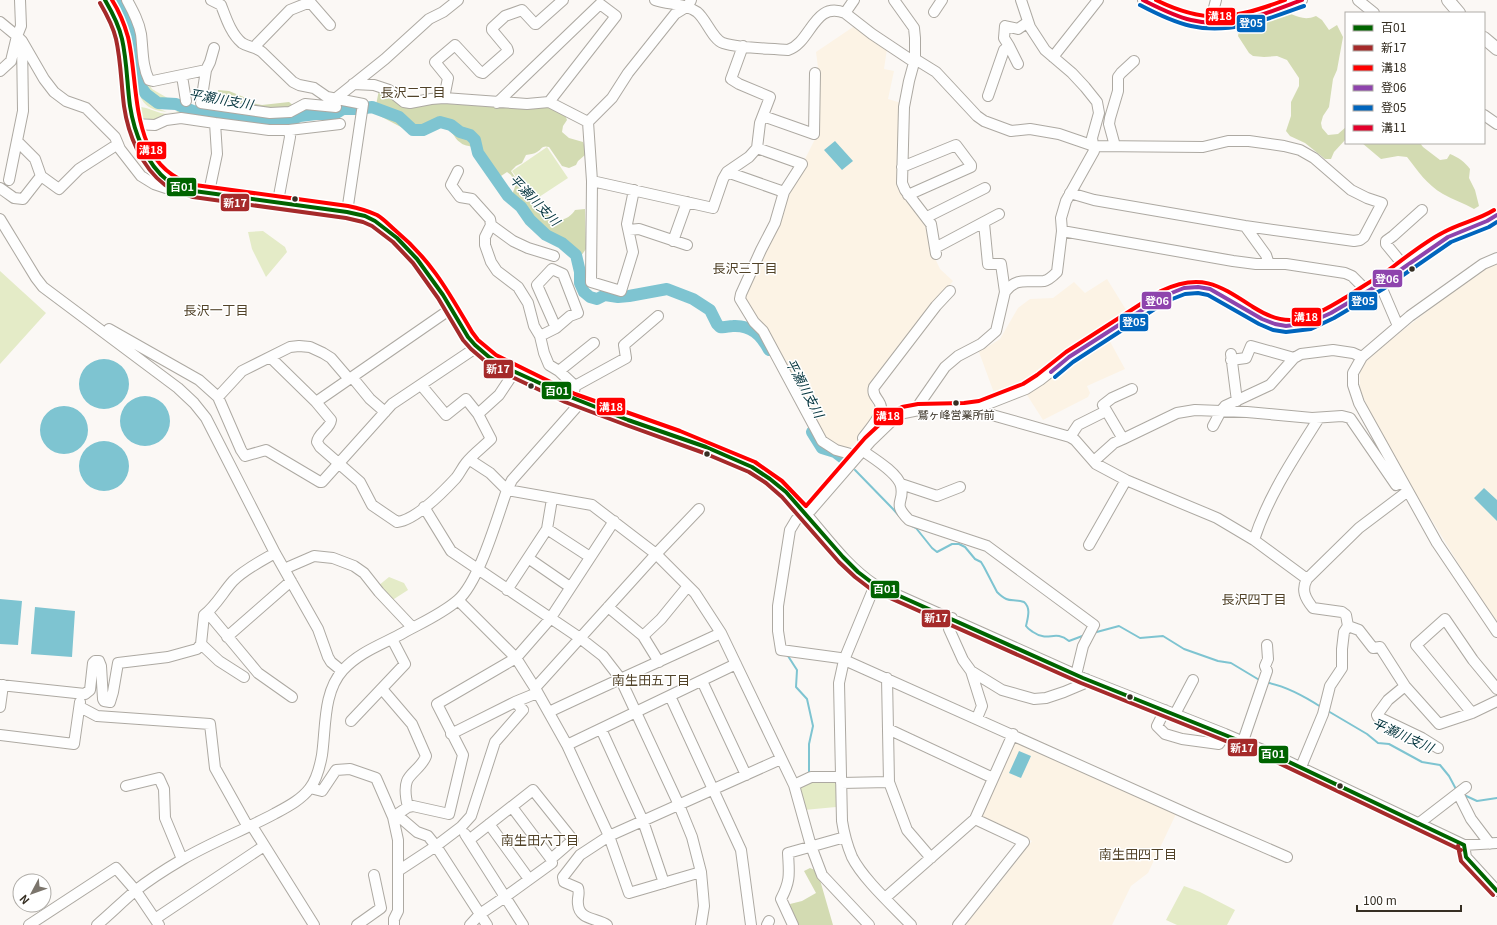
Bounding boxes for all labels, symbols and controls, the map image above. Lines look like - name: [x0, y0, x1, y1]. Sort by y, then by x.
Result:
- line badge: 溝18: [1205, 7, 1236, 26]
- text: 溝18: [1208, 7, 1232, 23]
- legend: [1345, 12, 1485, 144]
- line badge: 登05: [1236, 14, 1266, 33]
- text: 登05: [1239, 14, 1263, 30]
- text: 百01: [1381, 18, 1406, 35]
- text: 新17: [1381, 38, 1407, 55]
- text: 溝18: [1381, 58, 1407, 75]
- text: 登06: [1381, 78, 1407, 95]
- district label: 長沢二丁目: [380, 82, 446, 101]
- water label: 平瀬川支川: [187, 84, 257, 114]
- text: 登05: [1381, 98, 1407, 115]
- text: 溝11: [1381, 118, 1406, 135]
- line badge: 溝18: [136, 141, 167, 160]
- text: 溝18: [139, 141, 163, 157]
- water label: 平瀬川支川: [506, 170, 566, 231]
- line badge: 百01: [166, 177, 197, 197]
- text: 百01: [170, 178, 194, 194]
- line badge: 新17: [220, 193, 250, 212]
- text: 新17: [223, 194, 247, 210]
- unlabelled marker: [290, 194, 300, 204]
- district label: 長沢三丁目: [712, 258, 778, 277]
- unlabelled marker: [1407, 264, 1417, 274]
- line badge: 登06: [1372, 269, 1403, 288]
- text: 登06: [1375, 270, 1399, 286]
- line badge: 登06: [1141, 291, 1172, 310]
- line badge: 登05: [1348, 291, 1378, 311]
- text: 登06: [1145, 292, 1169, 308]
- text: 登05: [1351, 292, 1375, 308]
- district label: 長沢一丁目: [183, 300, 249, 319]
- line badge: 溝18: [1291, 307, 1322, 327]
- text: 溝18: [1294, 308, 1318, 324]
- line badge: 登05: [1119, 313, 1149, 332]
- text: 登05: [1122, 313, 1146, 329]
- water label: 平瀬川支川: [782, 355, 830, 423]
- line badge: 新17: [483, 359, 514, 379]
- text: 新17: [486, 360, 510, 376]
- unlabelled marker: [526, 381, 536, 391]
- line badge: 百01: [541, 381, 572, 400]
- text: 百01: [545, 382, 569, 398]
- line badge: 溝18: [596, 397, 626, 416]
- text: 溝18: [599, 398, 623, 414]
- marker: 鷲ヶ峰営業所前: [951, 398, 961, 408]
- place label: 鷲ヶ峰営業所前: [918, 406, 995, 422]
- line badge: 溝18: [873, 407, 904, 426]
- text: 溝18: [876, 407, 900, 423]
- unlabelled marker: [702, 449, 712, 459]
- line badge: 百01: [870, 580, 900, 599]
- text: 百01: [873, 580, 897, 596]
- district label: 長沢四丁目: [1221, 589, 1287, 608]
- line badge: 新17: [921, 609, 951, 628]
- text: 新17: [924, 609, 948, 625]
- district label: 南生田五丁目: [612, 670, 690, 689]
- unlabelled marker: [1125, 692, 1135, 702]
- water label: 平瀬川支川: [1370, 713, 1439, 757]
- line badge: 新17: [1227, 738, 1258, 757]
- text: 新17: [1230, 739, 1254, 755]
- line badge: 百01: [1258, 745, 1289, 764]
- text: 百01: [1261, 745, 1285, 761]
- unlabelled marker: [1335, 781, 1345, 791]
- district label: 南生田六丁目: [501, 830, 579, 849]
- district label: 南生田四丁目: [1099, 844, 1177, 863]
- north arrow: [12, 873, 52, 913]
- scale bar: [1357, 887, 1461, 913]
- text: 100 m: [1363, 891, 1397, 908]
- text: N: [15, 892, 32, 909]

